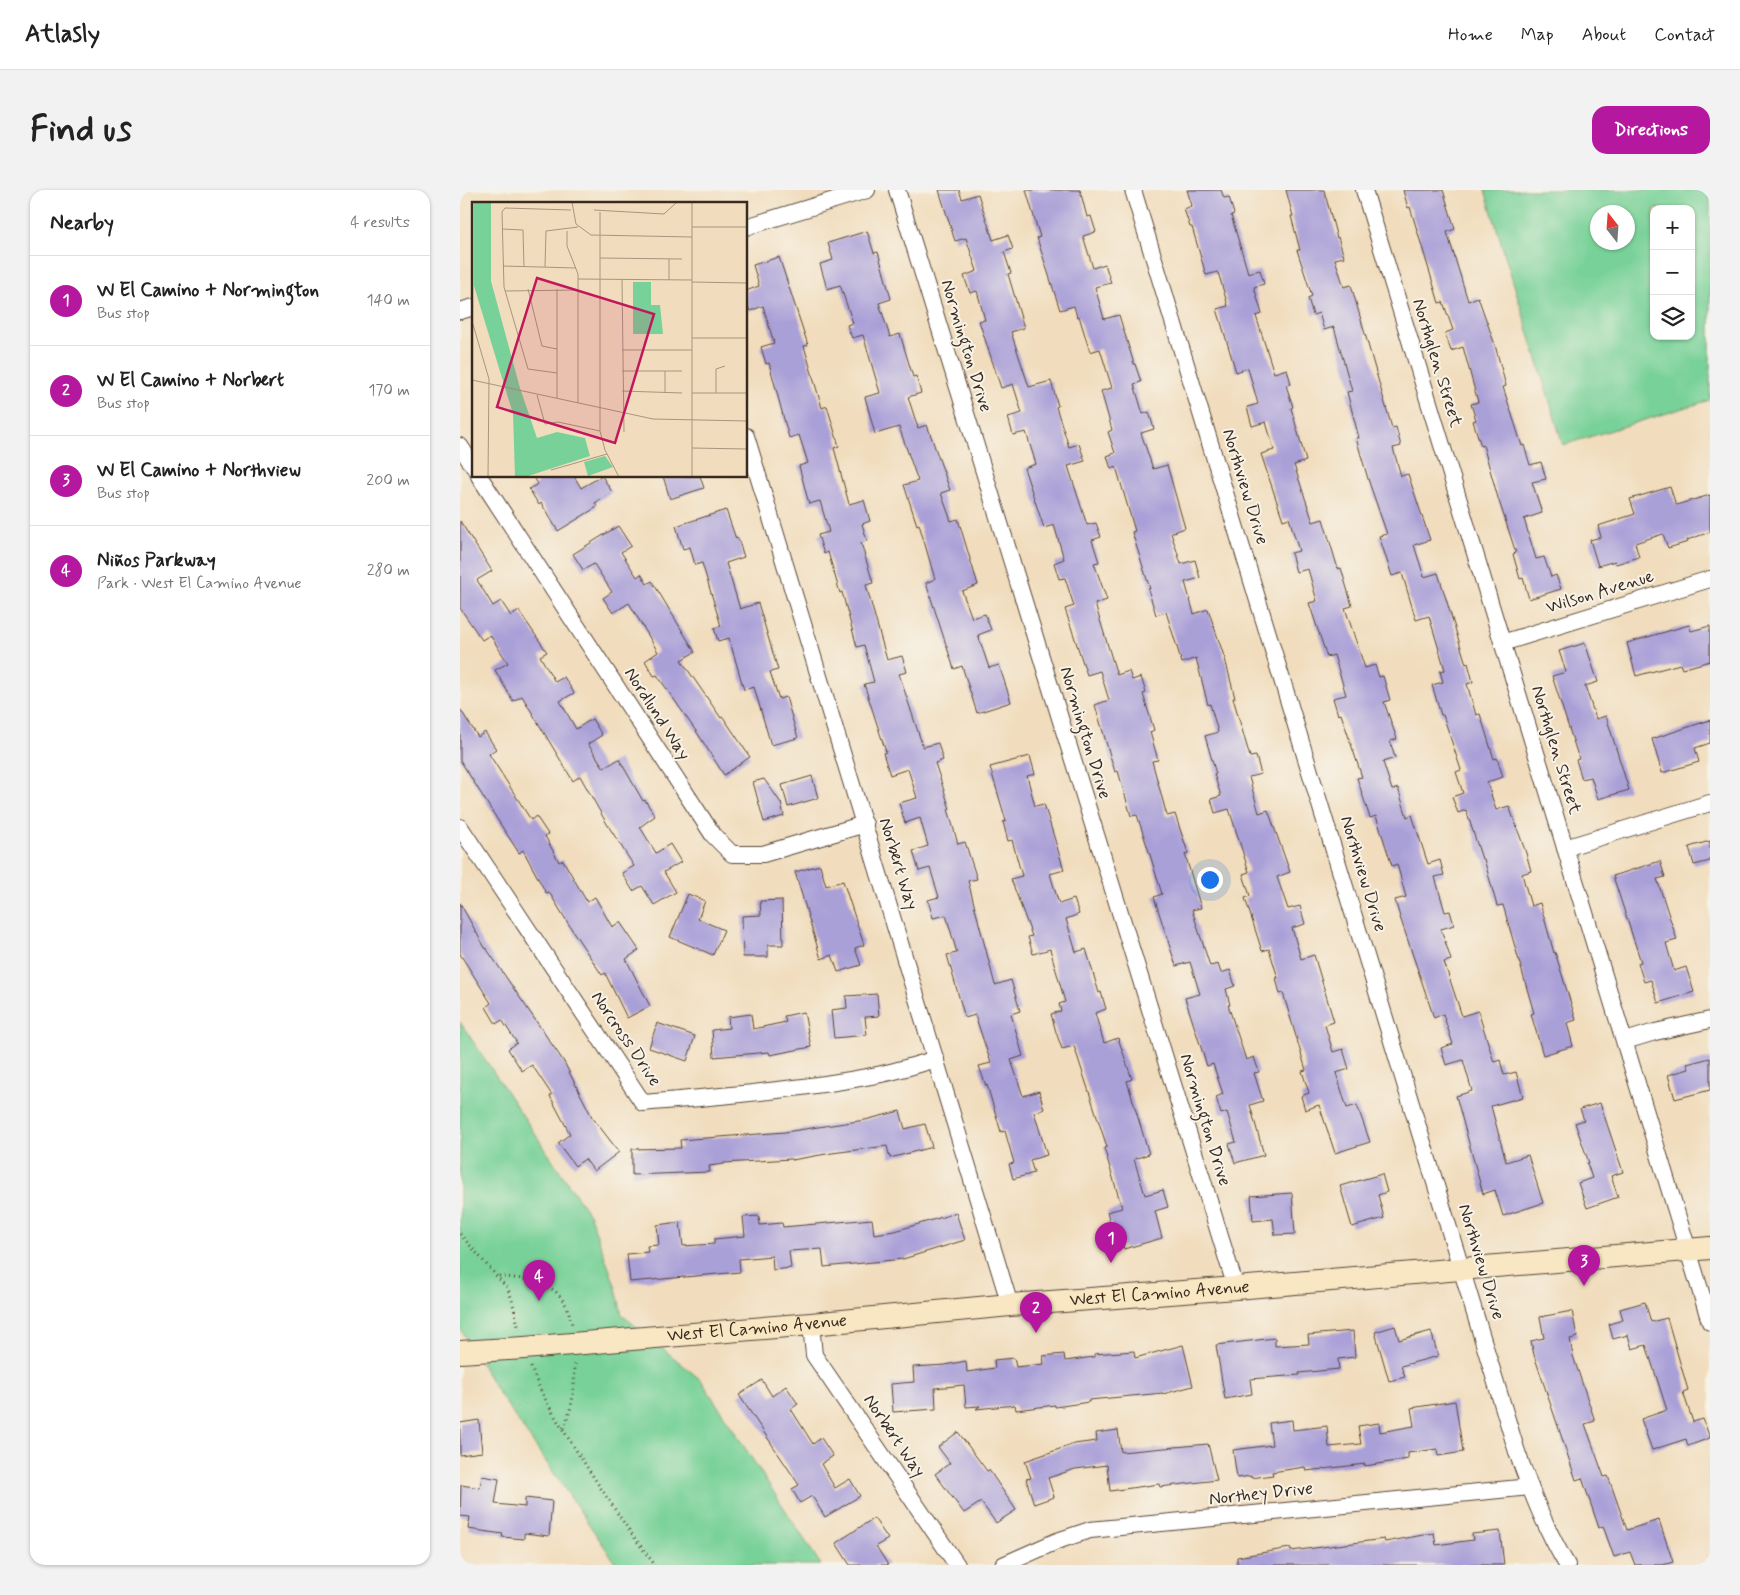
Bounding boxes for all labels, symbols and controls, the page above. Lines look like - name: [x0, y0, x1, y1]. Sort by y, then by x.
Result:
- text: Atlasly: [25, 19, 100, 50]
- text: Home: [1448, 23, 1493, 47]
- text: Map: [1521, 23, 1554, 47]
- text: About: [1582, 23, 1626, 47]
- text: Contact: [1654, 23, 1715, 47]
- button: Directions: [1592, 106, 1710, 154]
- text: Find us: [30, 107, 132, 153]
- inset map: [472, 202, 748, 478]
- north arrow: [1590, 205, 1635, 250]
- map controls: [1650, 205, 1695, 340]
- button: +: [1650, 205, 1695, 250]
- text: Nearby: [50, 209, 114, 237]
- text: 4 results: [350, 212, 410, 233]
- button: −: [1650, 250, 1695, 295]
- street label: Normington Drive: [933, 277, 998, 416]
- text: W El Camino + Normington: [97, 278, 319, 303]
- text: 1: [62, 290, 70, 311]
- text: 140 m: [366, 290, 410, 311]
- button: layers: [1650, 295, 1695, 340]
- street label: Northglen Street: [1406, 296, 1468, 431]
- text: Bus stop: [97, 303, 150, 324]
- text: W El Camino + Norbert: [97, 368, 284, 393]
- text: 2: [62, 380, 70, 401]
- text: 170 m: [368, 380, 410, 401]
- text: Bus stop: [97, 393, 150, 414]
- street label: Northview Drive: [1216, 426, 1274, 548]
- text: W El Camino + Northview: [97, 458, 301, 483]
- text: 3: [62, 470, 70, 491]
- text: 200 m: [366, 470, 410, 491]
- text: Bus stop: [97, 483, 150, 504]
- text: Niños Parkway: [97, 548, 216, 573]
- text: 4: [61, 560, 71, 581]
- text: 280 m: [367, 560, 410, 581]
- street label: Wilson Avenue: [1543, 564, 1657, 620]
- text: Park · West El Camino Avenue: [97, 573, 301, 594]
- street label: Nordlund Way: [618, 663, 696, 765]
- street label: Normington Drive: [1052, 664, 1117, 803]
- street label: Northglen Street: [1525, 683, 1587, 818]
- street label: Northview Drive: [1334, 813, 1392, 935]
- street label: Norbert Way: [873, 815, 923, 913]
- your location: [1197, 867, 1223, 893]
- street label: Norcross Drive: [585, 987, 667, 1091]
- street label: Normington Drive: [1172, 1051, 1237, 1190]
- street label: Northview Drive: [1452, 1201, 1510, 1323]
- pin: 1: [1095, 1222, 1127, 1263]
- pin: 3: [1568, 1245, 1600, 1286]
- pin: 4: [523, 1260, 555, 1301]
- street label: West El Camino Avenue: [1069, 1275, 1251, 1312]
- pin: 2: [1020, 1292, 1052, 1333]
- street label: West El Camino Avenue: [666, 1309, 848, 1348]
- street label: Norbert Way: [857, 1390, 931, 1482]
- street label: Northey Drive: [1208, 1477, 1314, 1511]

